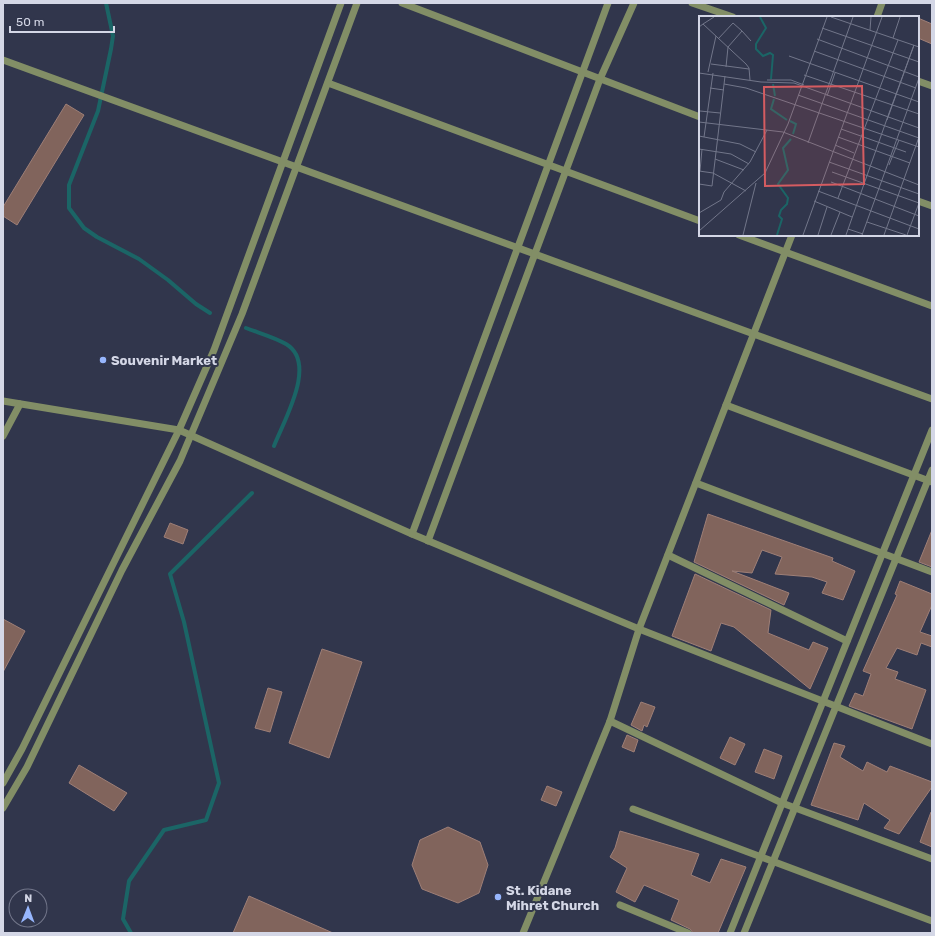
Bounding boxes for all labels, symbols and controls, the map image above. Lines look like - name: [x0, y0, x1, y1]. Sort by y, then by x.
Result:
- scale bar: [10, 8, 114, 34]
- text: 50 m: [16, 15, 44, 29]
- inset map: [699, 16, 919, 236]
- place label: Souvenir Market: [111, 353, 217, 368]
- marker: Souvenir Market: [98, 355, 108, 365]
- place label: St. Kidane Mihret Church: [506, 883, 599, 913]
- north arrow: [8, 888, 48, 928]
- text: N: [24, 892, 32, 905]
- marker: St. Kidane Mihret Church: [493, 892, 503, 902]

